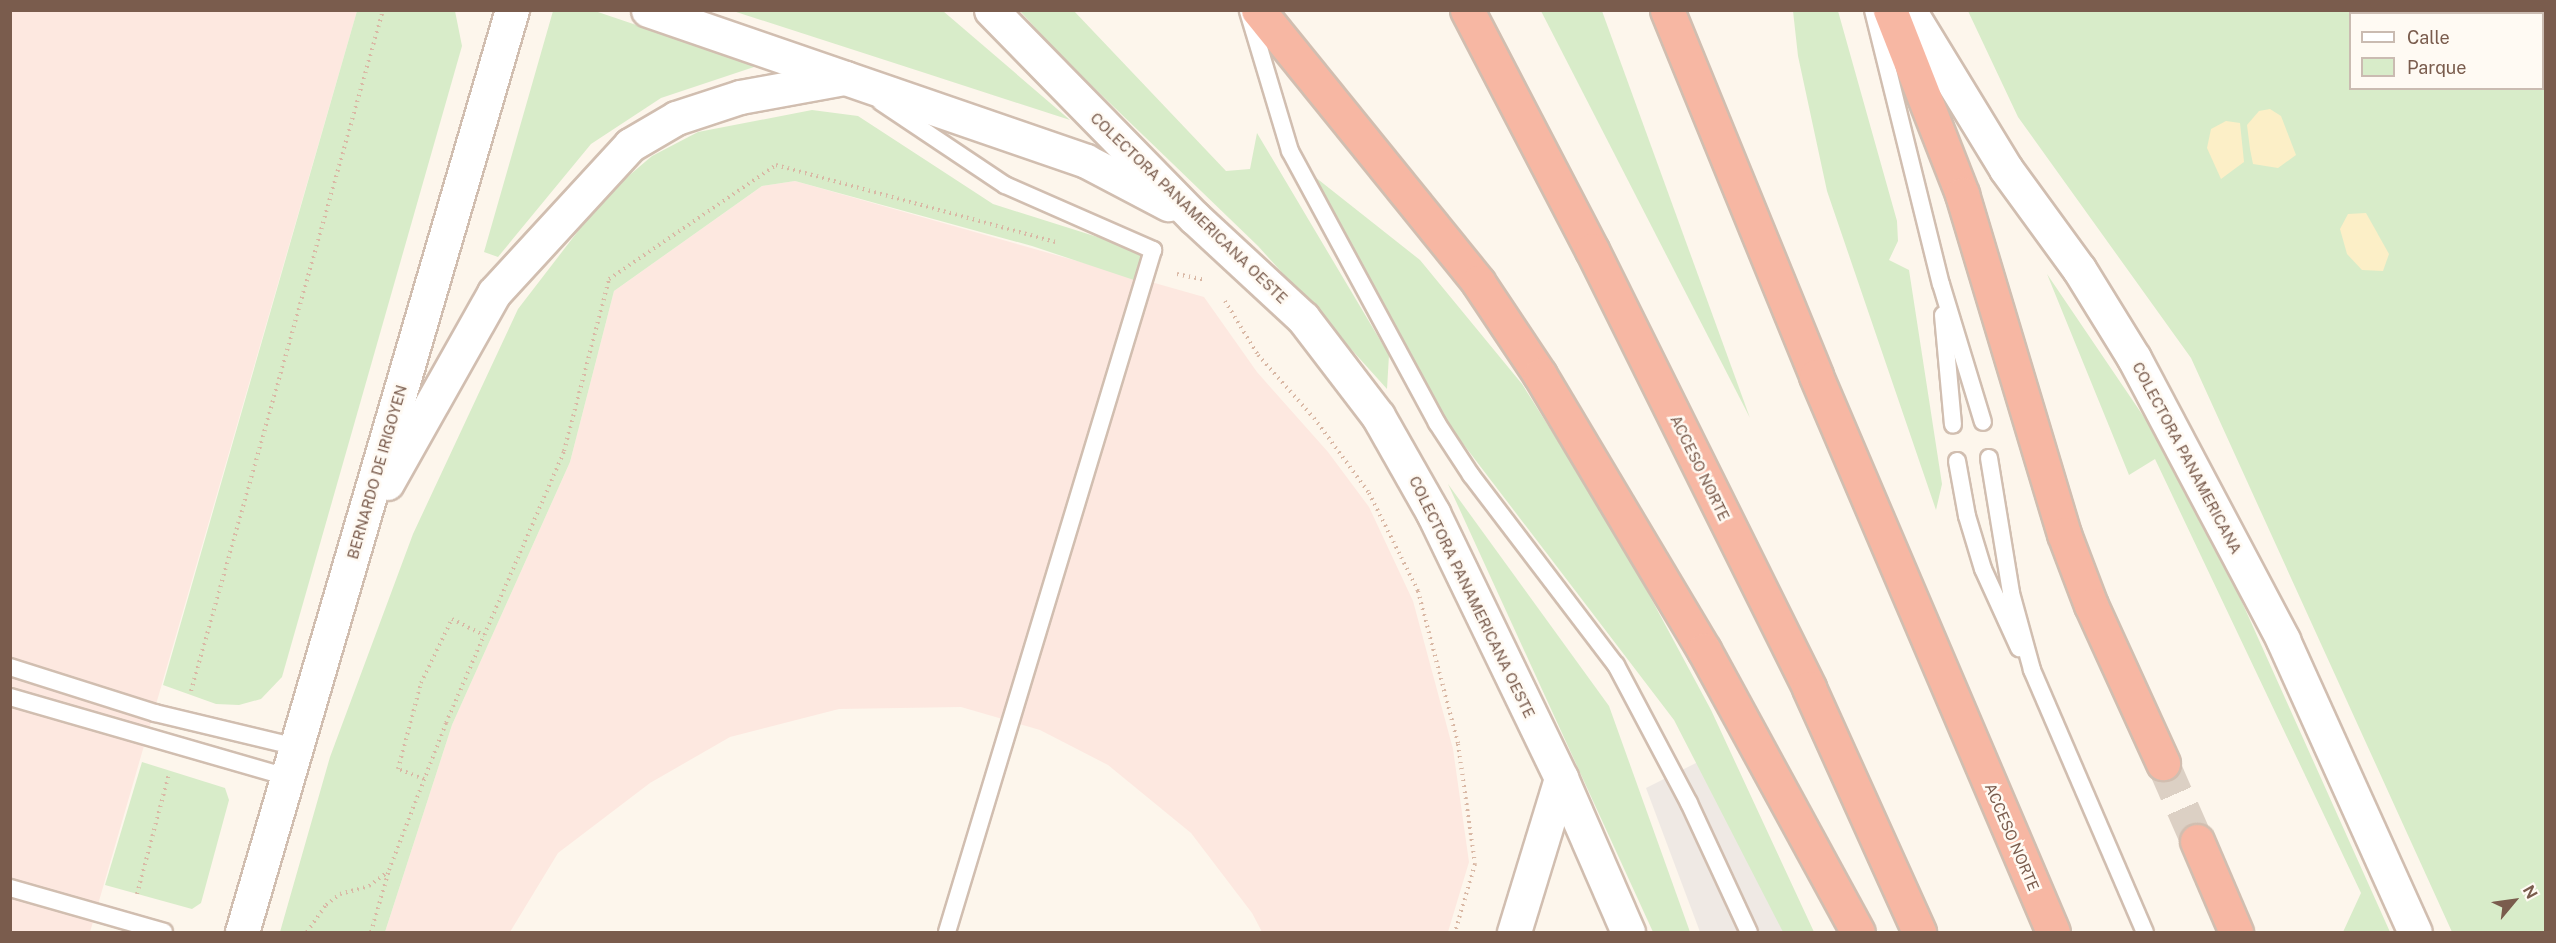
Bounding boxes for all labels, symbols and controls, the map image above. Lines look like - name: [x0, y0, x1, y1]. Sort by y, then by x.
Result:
- legend: [2349, 12, 2544, 90]
- text: Calle: [2407, 27, 2450, 48]
- text: Parque: [2407, 57, 2467, 78]
- street label: COLECTORA PANAMERICANA OESTE: [1087, 109, 1291, 307]
- street label: COLECTORA PANAMERICANA: [2129, 359, 2245, 557]
- street label: BERNARDO DE IRIGOYEN: [343, 383, 411, 561]
- street label: ACCESO NORTE: [1667, 412, 1733, 524]
- street label: COLECTORA PANAMERICANA OESTE: [1405, 473, 1539, 721]
- street label: ACCESO NORTE: [1981, 780, 2043, 894]
- north arrow: [2484, 871, 2544, 931]
- text: N: [2519, 882, 2542, 902]

